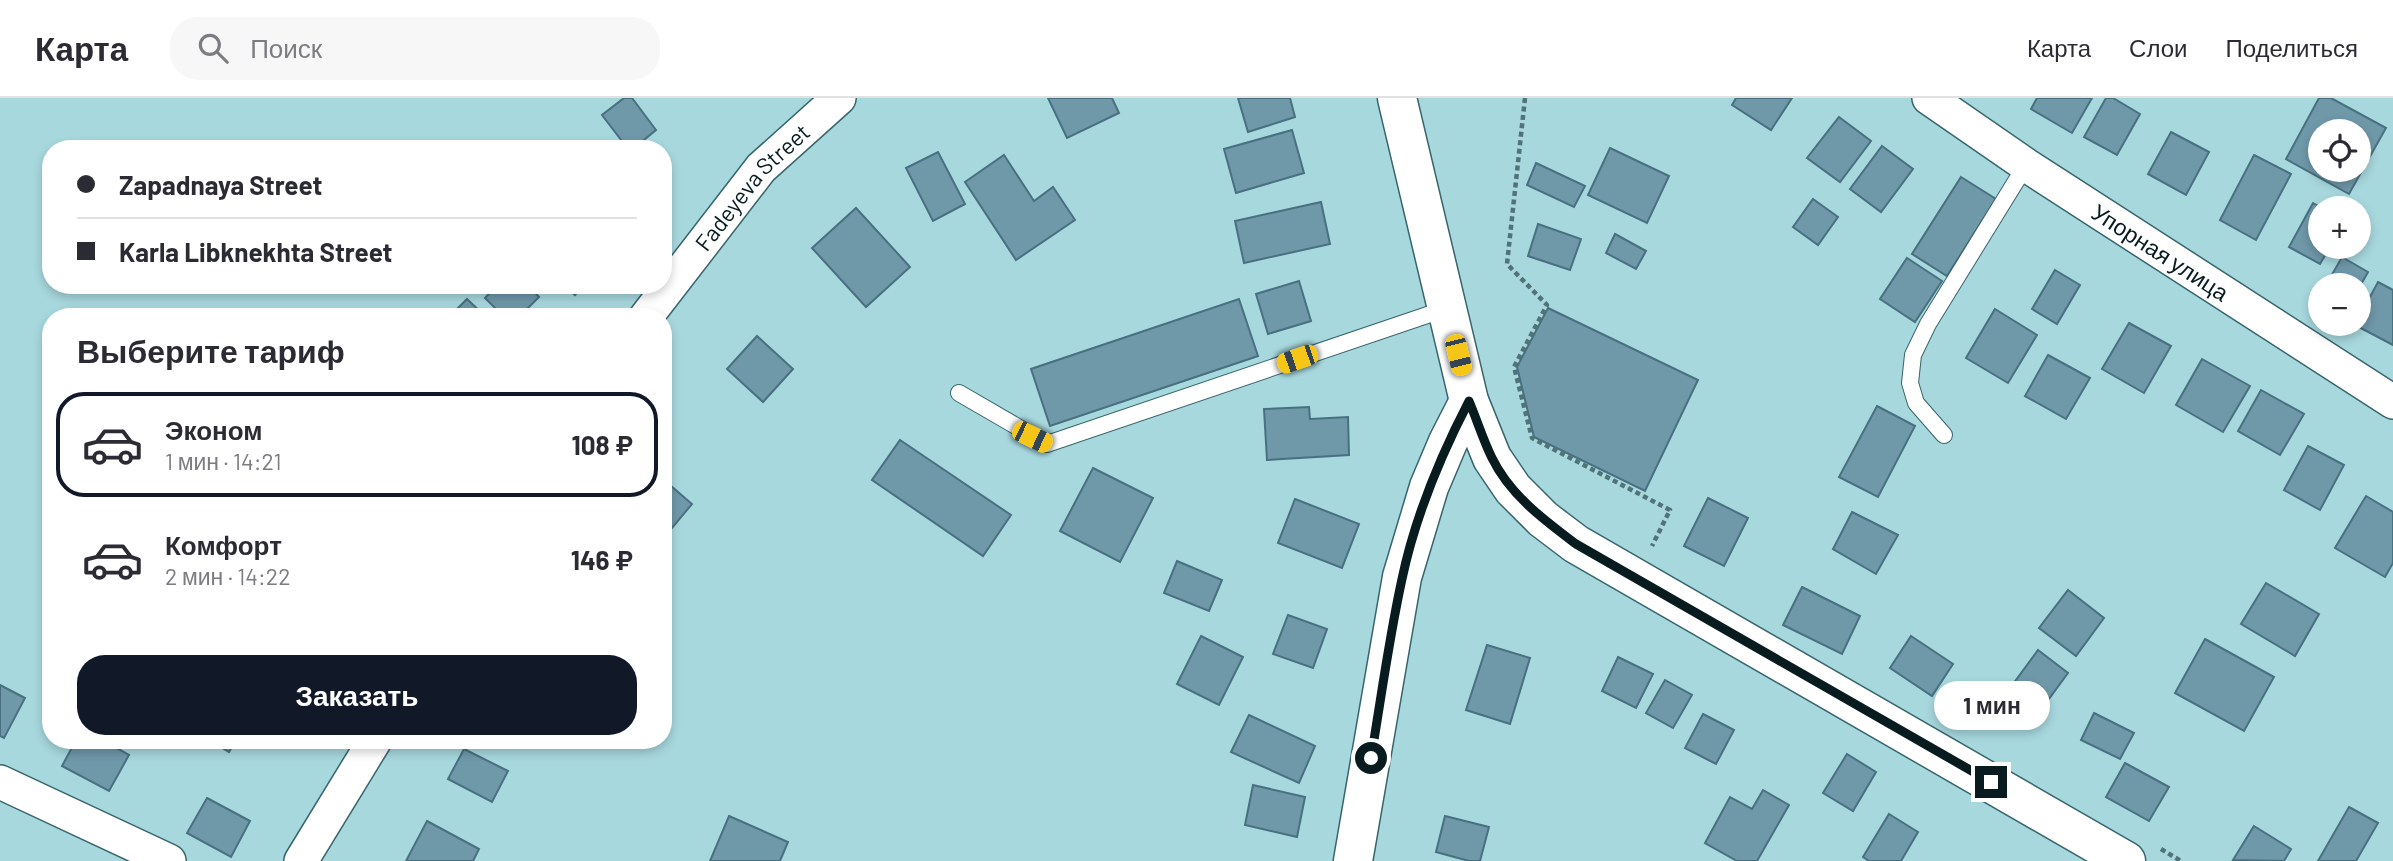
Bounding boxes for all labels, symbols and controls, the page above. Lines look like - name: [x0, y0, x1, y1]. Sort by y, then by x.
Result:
- search box: [170, 17, 660, 80]
- text: Карта: [35, 28, 128, 68]
- icon: search: [194, 29, 232, 67]
- text: Поиск: [250, 32, 322, 63]
- text: Карта: [2027, 33, 2091, 62]
- text: Слои: [2129, 33, 2187, 62]
- text: Поделиться: [2225, 33, 2358, 62]
- street label: Fadeyeva Street: [688, 117, 815, 256]
- map controls: [2308, 119, 2371, 336]
- button: locate: [2308, 119, 2371, 182]
- text: Zapadnaya Street: [119, 169, 322, 200]
- button: +: [2308, 196, 2371, 259]
- street label: Упорная улица: [2087, 197, 2234, 306]
- text: Karla Libknekhta Street: [119, 236, 392, 267]
- button: −: [2308, 273, 2371, 336]
- text: Выберите тариф: [77, 331, 345, 369]
- car: [1443, 332, 1474, 378]
- car: [1274, 342, 1321, 376]
- icon: car: [81, 413, 144, 476]
- text: Эконом: [165, 414, 263, 445]
- car: [1009, 418, 1056, 456]
- text: 108 ₽: [571, 429, 633, 460]
- text: 1 мин · 14:21: [165, 447, 282, 475]
- icon: car: [81, 528, 144, 591]
- text: Комфорт: [165, 529, 282, 560]
- text: 146 ₽: [571, 544, 633, 575]
- text: 2 мин · 14:22: [165, 562, 291, 590]
- button: Заказать: [77, 655, 637, 735]
- callout: 1 мин: [1933, 680, 2049, 730]
- text: 1 мин: [1963, 691, 2021, 719]
- route start: [1355, 742, 1387, 774]
- route end: [1975, 766, 2007, 798]

